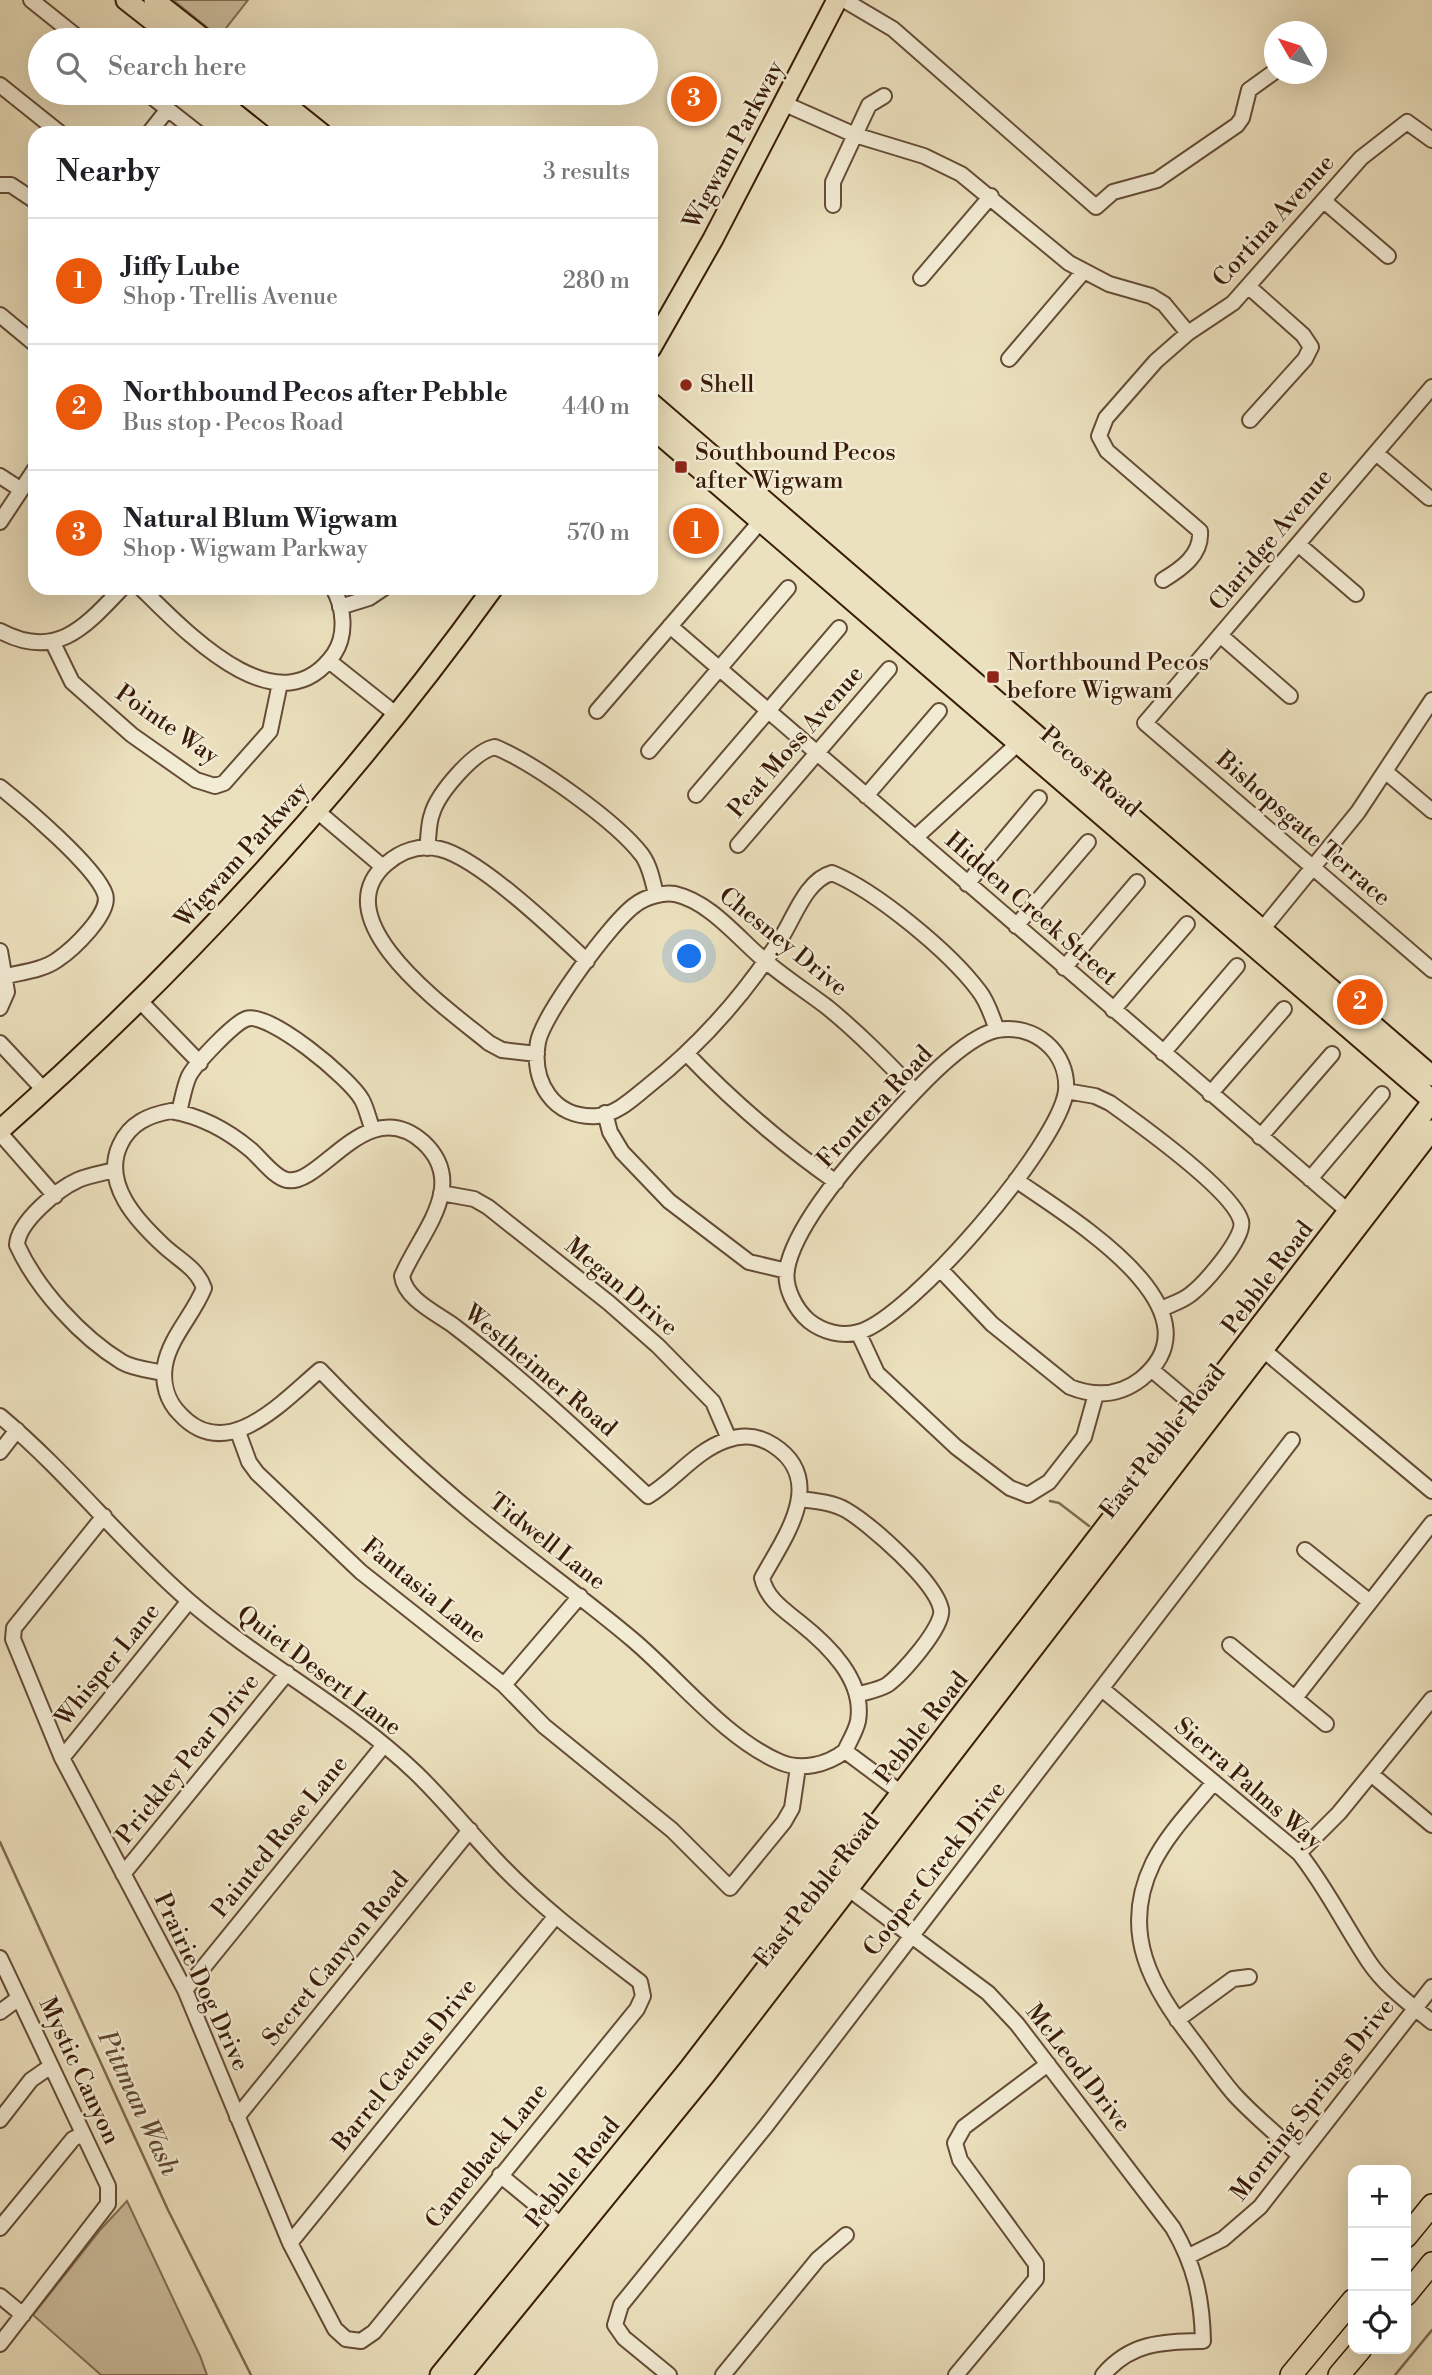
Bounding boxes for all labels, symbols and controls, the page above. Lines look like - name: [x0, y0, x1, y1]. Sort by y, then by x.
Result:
- north arrow: [1264, 21, 1327, 84]
- search box: [28, 28, 658, 105]
- icon: search: [52, 48, 90, 86]
- text: Search here: [108, 51, 247, 83]
- street label: Wigwam Parkway: [677, 55, 791, 235]
- pin: 3: [671, 73, 717, 125]
- street label: Cortina Avenue: [1207, 149, 1341, 293]
- text: Nearby: [56, 153, 160, 191]
- text: 3 results: [543, 158, 630, 186]
- text: Jiffy Lube: [123, 251, 240, 283]
- text: 1: [73, 267, 85, 295]
- text: 280 m: [563, 267, 630, 295]
- text: Shop · Trellis Avenue: [123, 283, 338, 311]
- place label: Shell: [700, 370, 754, 400]
- text: Northbound Pecos after Pebble: [123, 377, 508, 409]
- marker: Shell: [678, 377, 694, 393]
- text: 2: [72, 393, 86, 421]
- text: 440 m: [562, 393, 630, 421]
- text: Bus stop · Pecos Road: [123, 409, 343, 437]
- place label: Southbound Pecos after Wigwam: [695, 438, 896, 496]
- marker: Southbound Pecos after Wigwam: [673, 459, 689, 475]
- street label: Claridge Avenue: [1203, 463, 1339, 617]
- text: Natural Blum Wigwam: [123, 503, 398, 535]
- pin: 1: [673, 505, 719, 557]
- text: 3: [72, 519, 86, 547]
- text: 570 m: [567, 519, 630, 547]
- text: Shop · Wigwam Parkway: [123, 535, 368, 563]
- place label: Northbound Pecos before Wigwam: [1007, 648, 1209, 706]
- street label: Peat Moss Avenue: [722, 660, 870, 824]
- marker: Northbound Pecos before Wigwam: [985, 669, 1001, 685]
- street label: Pointe Way: [109, 678, 225, 772]
- street label: Pecos Road: [1033, 720, 1147, 824]
- street label: Bishopsgate Terrace: [1209, 744, 1397, 913]
- street label: Wigwam Parkway: [168, 776, 316, 935]
- street label: Hidden Creek Street: [938, 826, 1124, 993]
- street label: Chesney Drive: [712, 881, 854, 1003]
- your location: [672, 939, 706, 973]
- pin: 2: [1337, 976, 1383, 1028]
- street label: Frontera Road: [811, 1039, 940, 1175]
- street label: Pebble Road: [1216, 1215, 1321, 1341]
- street label: Megan Drive: [558, 1231, 684, 1343]
- street label: Westheimer Road: [457, 1298, 623, 1444]
- street label: East Pebble Road: [1094, 1359, 1233, 1525]
- street label: Tidwell Lane: [482, 1487, 612, 1597]
- street label: Fantasia Lane: [356, 1532, 492, 1650]
- street label: Whisper Lane: [48, 1597, 167, 1734]
- street label: Quiet Desert Lane: [231, 1599, 407, 1743]
- street label: Pebble Road: [869, 1666, 975, 1790]
- street label: Prickley Pear Drive: [110, 1668, 266, 1850]
- street label: Sierra Palms Way: [1168, 1711, 1329, 1857]
- street label: Painted Rose Lane: [205, 1750, 355, 1924]
- street label: Cooper Creek Drive: [857, 1775, 1013, 1963]
- street label: East Pebble Road: [748, 1808, 887, 1974]
- street label: Secret Canyon Road: [256, 1865, 416, 2052]
- street label: Prairie Dog Drive: [147, 1888, 255, 2076]
- street label: Barrel Cactus Drive: [325, 1973, 484, 2158]
- street label: Mystic Canyon: [32, 1993, 126, 2149]
- street label: Morning Springs Drive: [1225, 1993, 1401, 2207]
- street label: McLeod Drive: [1019, 1998, 1137, 2138]
- water label: Pittman Wash: [90, 2025, 186, 2181]
- street label: Camelback Lane: [419, 2077, 555, 2235]
- street label: Pebble Road: [519, 2111, 627, 2235]
- map controls: [1348, 2165, 1411, 2354]
- button: +: [1348, 2165, 1411, 2228]
- button: −: [1348, 2228, 1411, 2291]
- button: locate: [1348, 2291, 1411, 2354]

